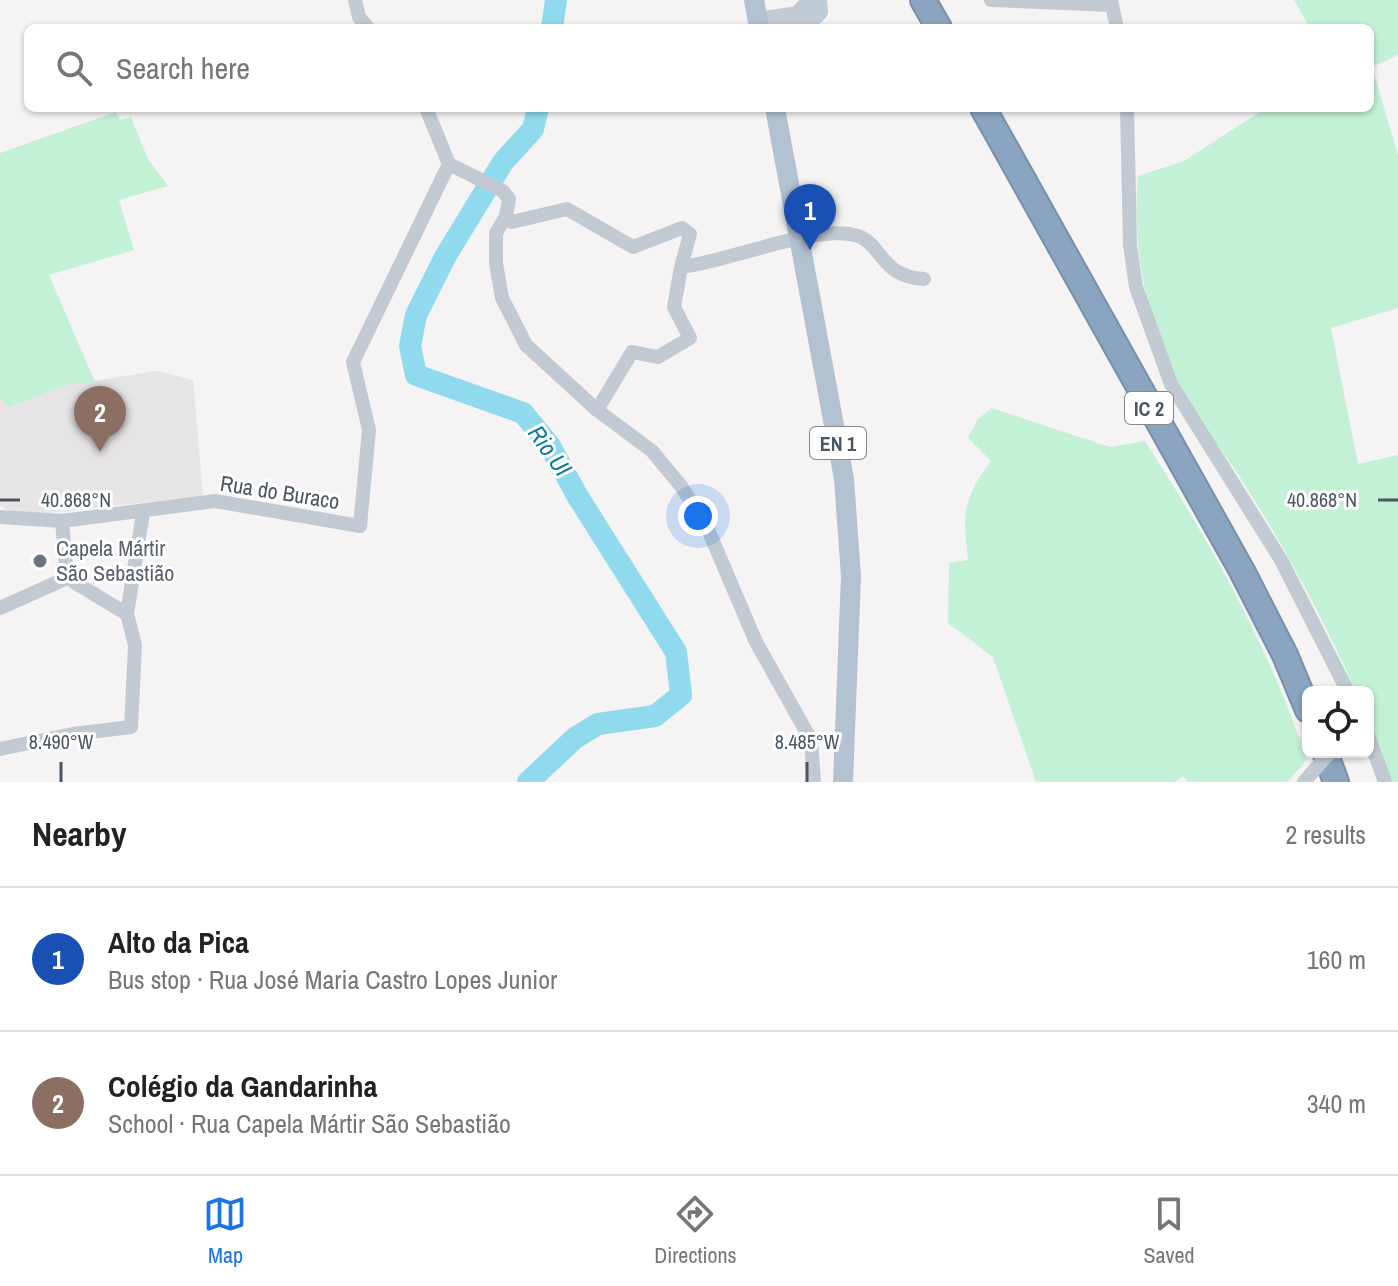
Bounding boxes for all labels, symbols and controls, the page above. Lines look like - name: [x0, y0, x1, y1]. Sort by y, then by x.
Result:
- search box: [24, 24, 1374, 112]
- icon: search: [52, 46, 96, 90]
- text: Search here: [116, 48, 250, 88]
- pin: 1: [784, 184, 836, 250]
- pin: 2: [74, 386, 126, 452]
- road number: IC 2: [1125, 392, 1173, 424]
- water label: Rio Ul: [521, 418, 579, 482]
- road number: EN 1: [810, 427, 866, 459]
- street label: Rua do Buraco: [218, 468, 342, 516]
- text: 40.868°N: [41, 486, 111, 513]
- text: 40.868°N: [1287, 486, 1357, 513]
- your location: [678, 496, 718, 536]
- place label: Capela Mártir São Sebastião: [56, 533, 174, 588]
- marker: Capela Mártir São Sebastião: [31, 552, 49, 570]
- map controls: [1302, 686, 1374, 758]
- button: locate: [1302, 686, 1374, 758]
- text: 8.490°W: [29, 728, 94, 755]
- text: 8.485°W: [775, 728, 840, 755]
- text: Nearby: [32, 811, 127, 857]
- text: 2 results: [1285, 817, 1366, 852]
- text: Alto da Pica: [108, 922, 249, 962]
- text: 1: [52, 942, 64, 977]
- text: 160 m: [1307, 942, 1366, 977]
- text: Bus stop · Rua José Maria Castro Lopes Junior: [108, 962, 557, 997]
- text: Colégio da Gandarinha: [108, 1066, 377, 1106]
- text: 2: [52, 1086, 64, 1121]
- text: 340 m: [1307, 1086, 1366, 1121]
- text: School · Rua Capela Mártir São Sebastião: [108, 1106, 511, 1141]
- tab: Map: [203, 1192, 247, 1270]
- tab: Directions: [654, 1192, 737, 1270]
- tab: Saved: [1143, 1192, 1195, 1270]

